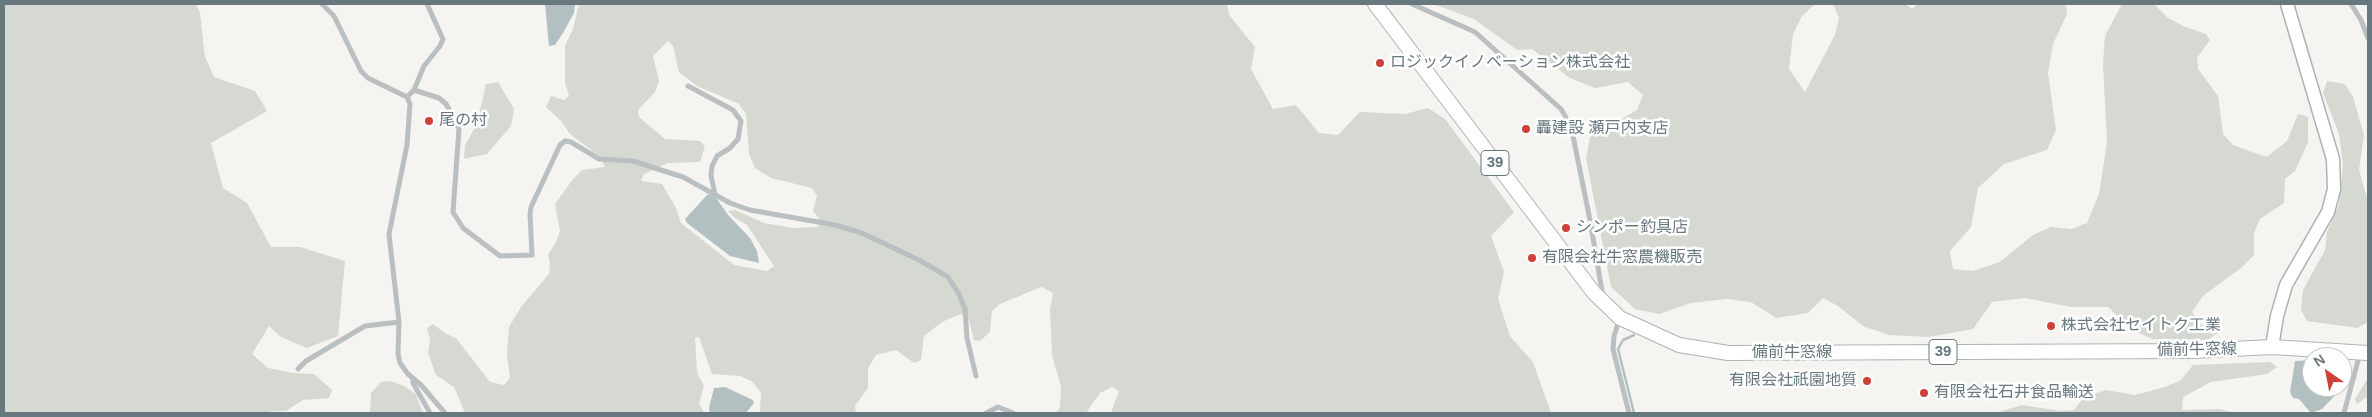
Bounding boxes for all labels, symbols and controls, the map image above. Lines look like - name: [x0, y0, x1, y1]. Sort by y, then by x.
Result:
- place label: ロジックイノベーション株式会社: [1390, 53, 1630, 73]
- marker: ロジックイノベーション株式会社: [1374, 57, 1386, 69]
- place label: 尾の村: [439, 111, 487, 131]
- marker: 尾の村: [423, 115, 435, 127]
- place label: 轟建設 瀬戸内支店: [1536, 119, 1668, 139]
- marker: 轟建設 瀬戸内支店: [1520, 123, 1532, 135]
- road number: 39: [1481, 150, 1509, 176]
- place label: シンポー釣具店: [1576, 218, 1688, 238]
- marker: シンポー釣具店: [1560, 222, 1572, 234]
- place label: 有限会社牛窓農機販売: [1542, 248, 1702, 268]
- marker: 有限会社牛窓農機販売: [1526, 252, 1538, 264]
- place label: 株式会社セイトク工業: [2061, 316, 2221, 336]
- marker: 株式会社セイトク工業: [2045, 320, 2057, 332]
- road number: 39: [1929, 340, 1957, 364]
- street label: 備前牛窓線: [2157, 340, 2237, 360]
- street label: 備前牛窓線: [1752, 343, 1832, 363]
- north arrow: [2302, 347, 2352, 397]
- text: N: [2311, 351, 2328, 370]
- place label: 有限会社祇園地質: [1729, 371, 1857, 391]
- marker: 有限会社祇園地質: [1861, 375, 1873, 387]
- place label: 有限会社石井食品輸送: [1934, 383, 2094, 403]
- marker: 有限会社石井食品輸送: [1918, 387, 1930, 399]

